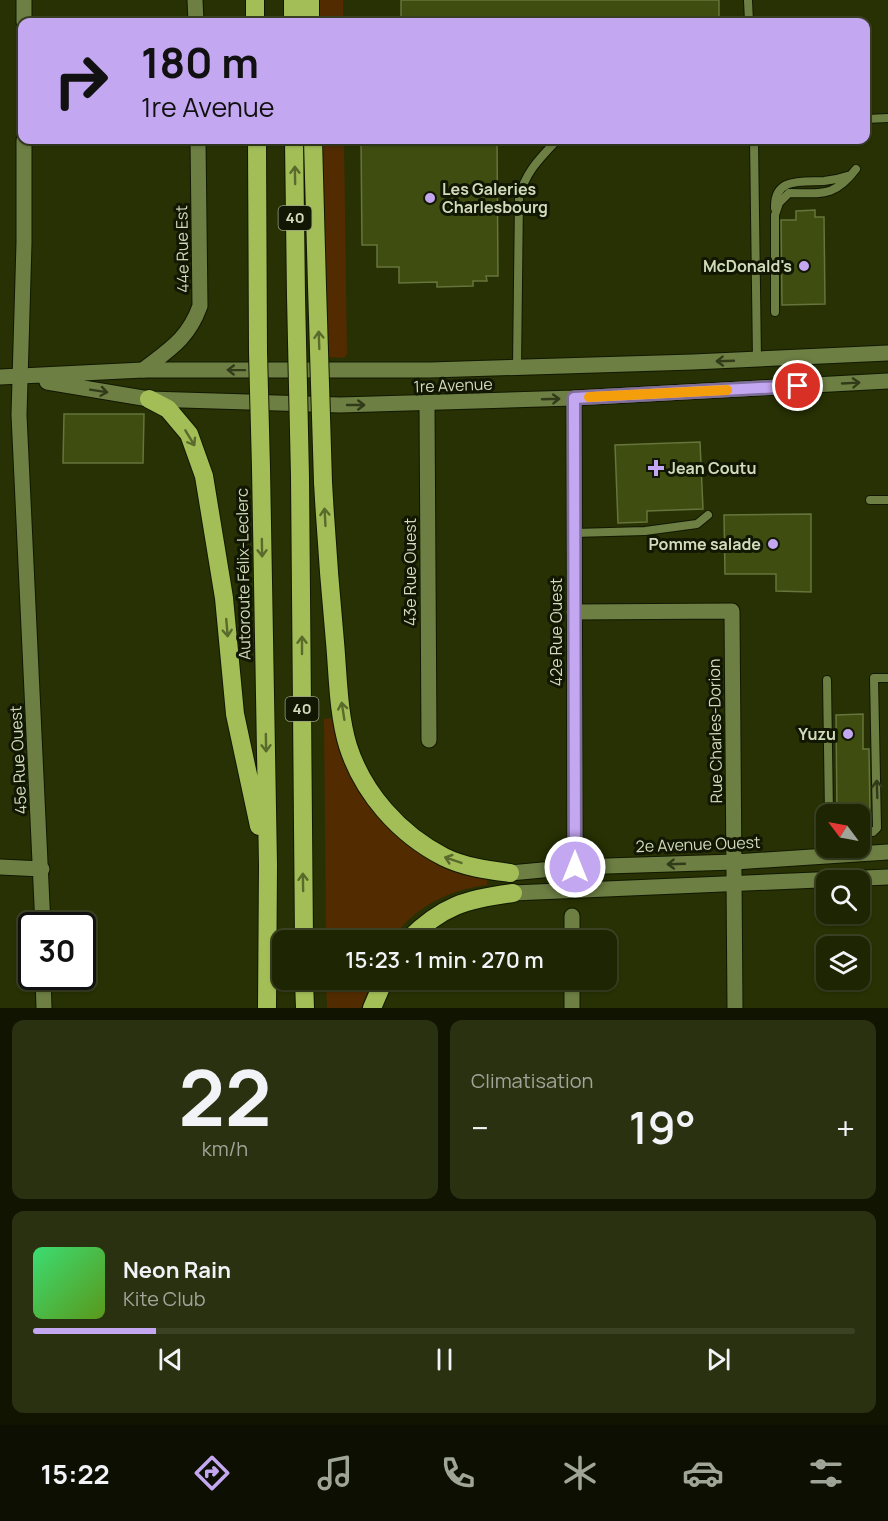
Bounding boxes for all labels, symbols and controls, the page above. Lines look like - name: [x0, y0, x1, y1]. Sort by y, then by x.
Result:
- text: 180 m: [141, 33, 259, 91]
- icon: right: [42, 42, 120, 120]
- text: 1re Avenue: [141, 88, 275, 125]
- one-way arrow: [289, 165, 301, 185]
- place label: Les Galeries Charlesbourg: [442, 178, 548, 218]
- marker: Les Galeries Charlesbourg: [423, 191, 437, 205]
- street label: 44e Rue Est: [170, 205, 194, 293]
- road number: 40: [278, 206, 312, 230]
- place label: McDonald's: [703, 255, 792, 277]
- marker: McDonald's: [797, 259, 811, 273]
- one-way arrow: [313, 331, 324, 351]
- one-way arrow: [715, 356, 735, 367]
- pin: [772, 360, 823, 411]
- one-way arrow: [226, 364, 246, 376]
- icon: arrive: [781, 369, 814, 402]
- street label: 1re Avenue: [413, 373, 493, 397]
- one-way arrow: [840, 378, 860, 389]
- one-way arrow: [88, 385, 108, 396]
- one-way arrow: [540, 393, 560, 405]
- one-way arrow: [346, 399, 366, 411]
- one-way arrow: [184, 429, 196, 446]
- place label: Jean Coutu: [668, 457, 757, 479]
- marker: Jean Coutu: [649, 461, 663, 475]
- street label: Autoroute Félix-Leclerc: [231, 488, 255, 660]
- one-way arrow: [320, 508, 331, 528]
- street label: 43e Rue Ouest: [399, 518, 421, 626]
- place label: Pomme salade: [648, 533, 761, 555]
- one-way arrow: [257, 537, 268, 557]
- marker: Pomme salade: [766, 537, 780, 551]
- street label: 42e Rue Ouest: [545, 578, 567, 686]
- one-way arrow: [222, 618, 233, 638]
- one-way arrow: [296, 636, 307, 656]
- street label: Rue Charles-Dorion: [703, 658, 727, 804]
- road number: 40: [286, 697, 318, 721]
- one-way arrow: [337, 702, 348, 722]
- street label: 45e Rue Ouest: [4, 705, 32, 815]
- place label: Yuzu: [798, 723, 836, 745]
- marker: Yuzu: [841, 727, 855, 741]
- one-way arrow: [260, 732, 272, 752]
- one-way arrow: [871, 780, 883, 800]
- north arrow: [816, 804, 870, 858]
- map controls: [816, 804, 870, 990]
- street label: 2e Avenue Ouest: [635, 831, 761, 857]
- position arrow: [543, 835, 607, 899]
- one-way arrow: [444, 853, 463, 864]
- one-way arrow: [667, 858, 687, 870]
- button: search: [816, 870, 870, 924]
- one-way arrow: [297, 873, 309, 893]
- speed limit sign: 30: [18, 912, 96, 990]
- button: layers: [816, 936, 870, 990]
- text: 15:23 · 1 min · 270 m: [345, 945, 544, 975]
- text: 22: [179, 1043, 271, 1149]
- text: Climatisation: [471, 1067, 593, 1094]
- text: 19°: [629, 1096, 696, 1158]
- text: −: [471, 1105, 489, 1150]
- text: +: [836, 1105, 855, 1150]
- text: km/h: [202, 1135, 248, 1162]
- text: Neon Rain: [123, 1255, 231, 1285]
- text: Kite Club: [123, 1285, 206, 1312]
- icon: previous: [154, 1343, 187, 1376]
- icon: pause: [428, 1343, 461, 1376]
- icon: next: [702, 1343, 735, 1376]
- icon: directions: [191, 1452, 233, 1494]
- icon: music: [314, 1452, 356, 1494]
- icon: phone: [437, 1452, 479, 1494]
- icon: climate: [559, 1452, 601, 1494]
- icon: car: [682, 1452, 724, 1494]
- icon: filters: [805, 1452, 847, 1494]
- text: 15:22: [40, 1455, 110, 1492]

